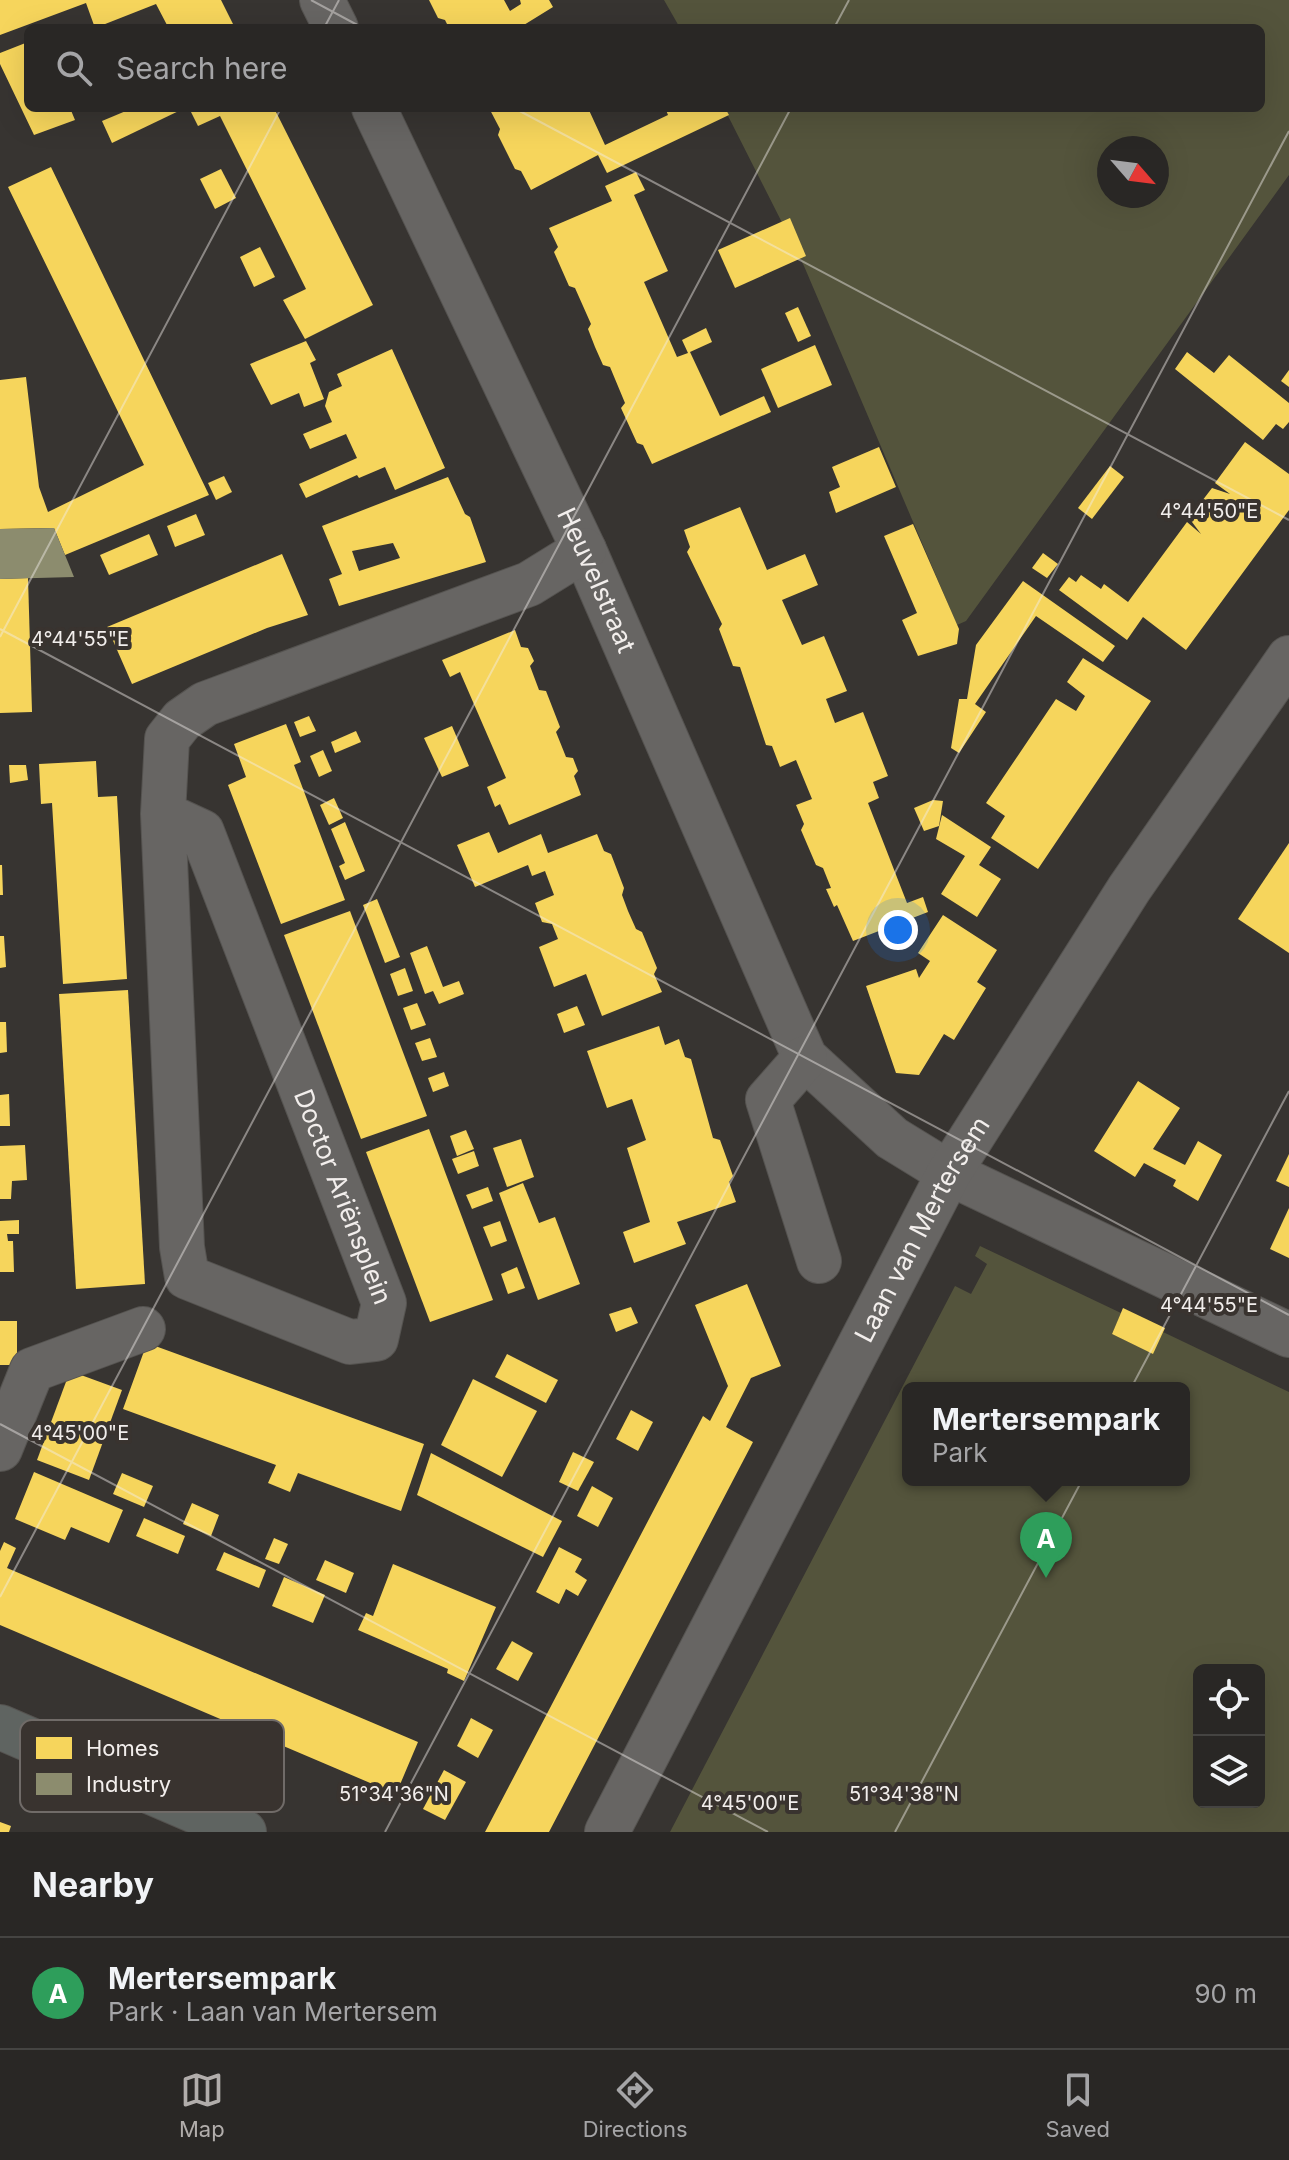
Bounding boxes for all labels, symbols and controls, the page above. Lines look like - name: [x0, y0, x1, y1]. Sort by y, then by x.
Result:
- search box: [24, 24, 1265, 112]
- icon: search: [52, 46, 96, 90]
- text: Search here: [116, 50, 288, 86]
- north arrow: [1097, 136, 1169, 208]
- text: 4°44'50"E: [1160, 499, 1258, 523]
- street label: Heuvelstraat: [551, 503, 643, 657]
- text: 4°44'55"E: [31, 627, 129, 651]
- your location: [878, 910, 918, 950]
- street label: Doctor Ariënsplein: [288, 1085, 399, 1308]
- street label: Laan van Mertersem: [848, 1111, 996, 1347]
- text: 4°44'55"E: [1160, 1293, 1258, 1317]
- popup: [902, 1382, 1190, 1486]
- text: Mertersempark: [932, 1401, 1160, 1437]
- text: 4°45'00"E: [31, 1421, 129, 1445]
- text: Park: [932, 1437, 988, 1468]
- pin: A: [1020, 1512, 1072, 1578]
- map controls: [1193, 1664, 1265, 1808]
- button: locate: [1193, 1664, 1265, 1736]
- legend: [20, 1720, 284, 1812]
- text: Homes: [86, 1735, 159, 1761]
- button: layers: [1193, 1736, 1265, 1808]
- text: Industry: [86, 1771, 171, 1797]
- text: 51°34'36"N: [339, 1782, 449, 1806]
- text: 51°34'38"N: [849, 1782, 959, 1806]
- text: 4°45'00"E: [701, 1791, 799, 1815]
- text: Nearby: [32, 1864, 154, 1905]
- text: Mertersempark: [108, 1960, 336, 1996]
- text: A: [48, 1978, 68, 2009]
- text: 90 m: [1194, 1978, 1257, 2009]
- text: Park · Laan van Mertersem: [108, 1996, 438, 2027]
- tab: Map: [179, 2068, 225, 2142]
- tab: Directions: [583, 2068, 688, 2142]
- tab: Saved: [1046, 2068, 1110, 2142]

